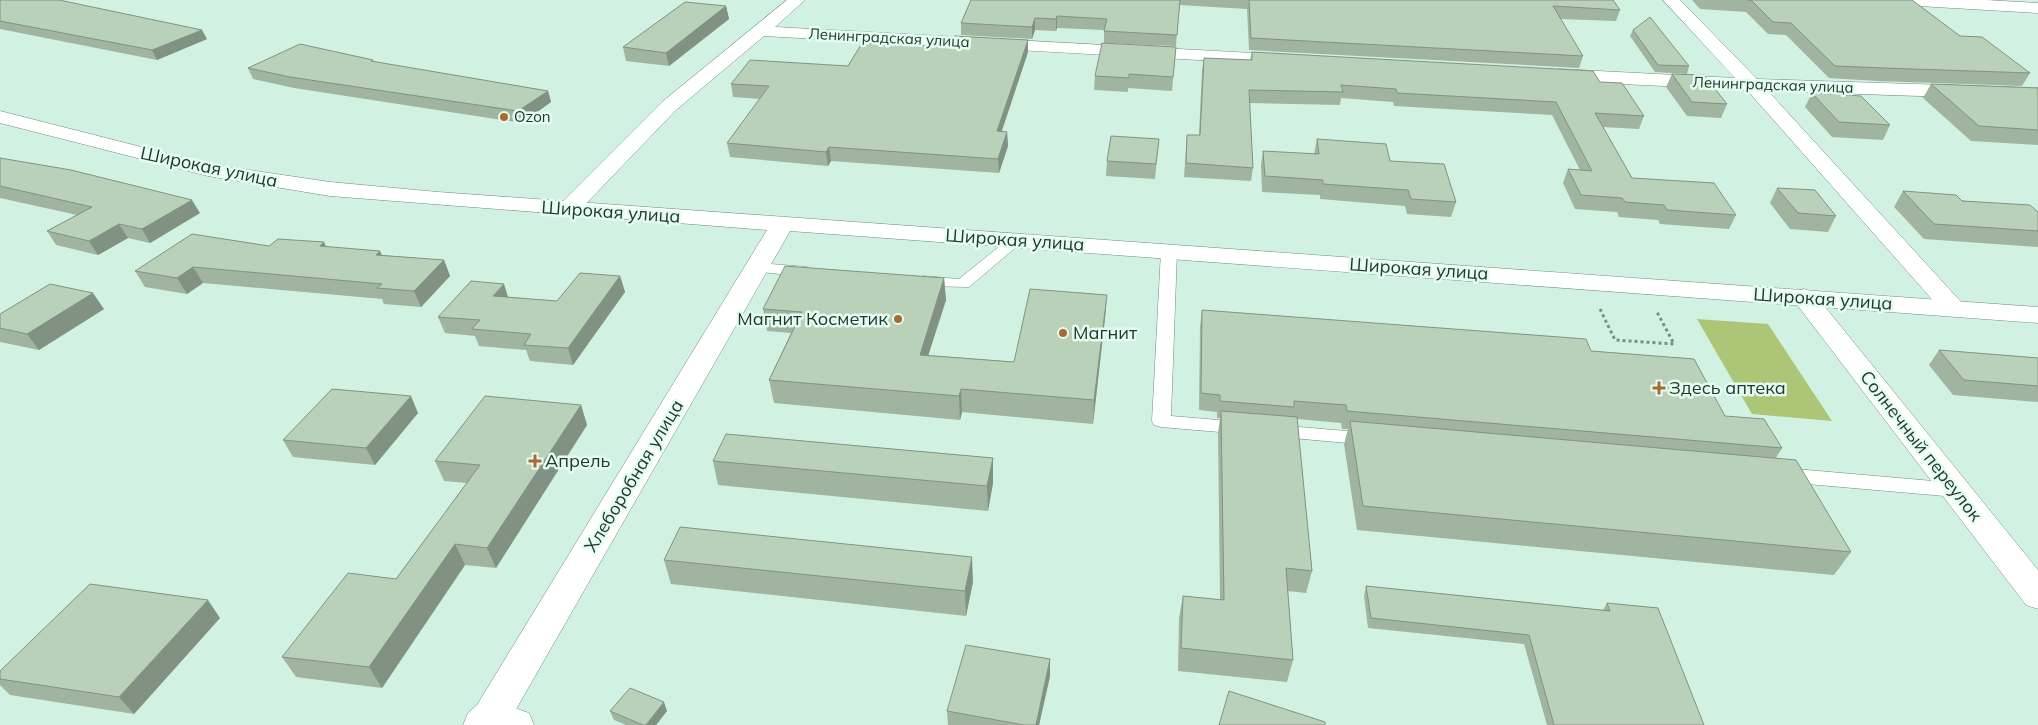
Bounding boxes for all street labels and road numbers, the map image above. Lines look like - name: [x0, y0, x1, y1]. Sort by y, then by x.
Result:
- street label: Ленинградская улица: [808, 24, 970, 51]
- street label: Ленинградская улица: [1692, 72, 1854, 97]
- street label: Широкая улица: [139, 141, 280, 192]
- street label: Широкая улица: [541, 195, 681, 228]
- street label: Широкая улица: [945, 223, 1085, 256]
- street label: Широкая улица: [1349, 252, 1489, 285]
- street label: Широкая улица: [1753, 282, 1893, 315]
- street label: Солнечный переулок: [1855, 366, 1988, 526]
- street label: Хлеборобная улица: [579, 395, 688, 556]

